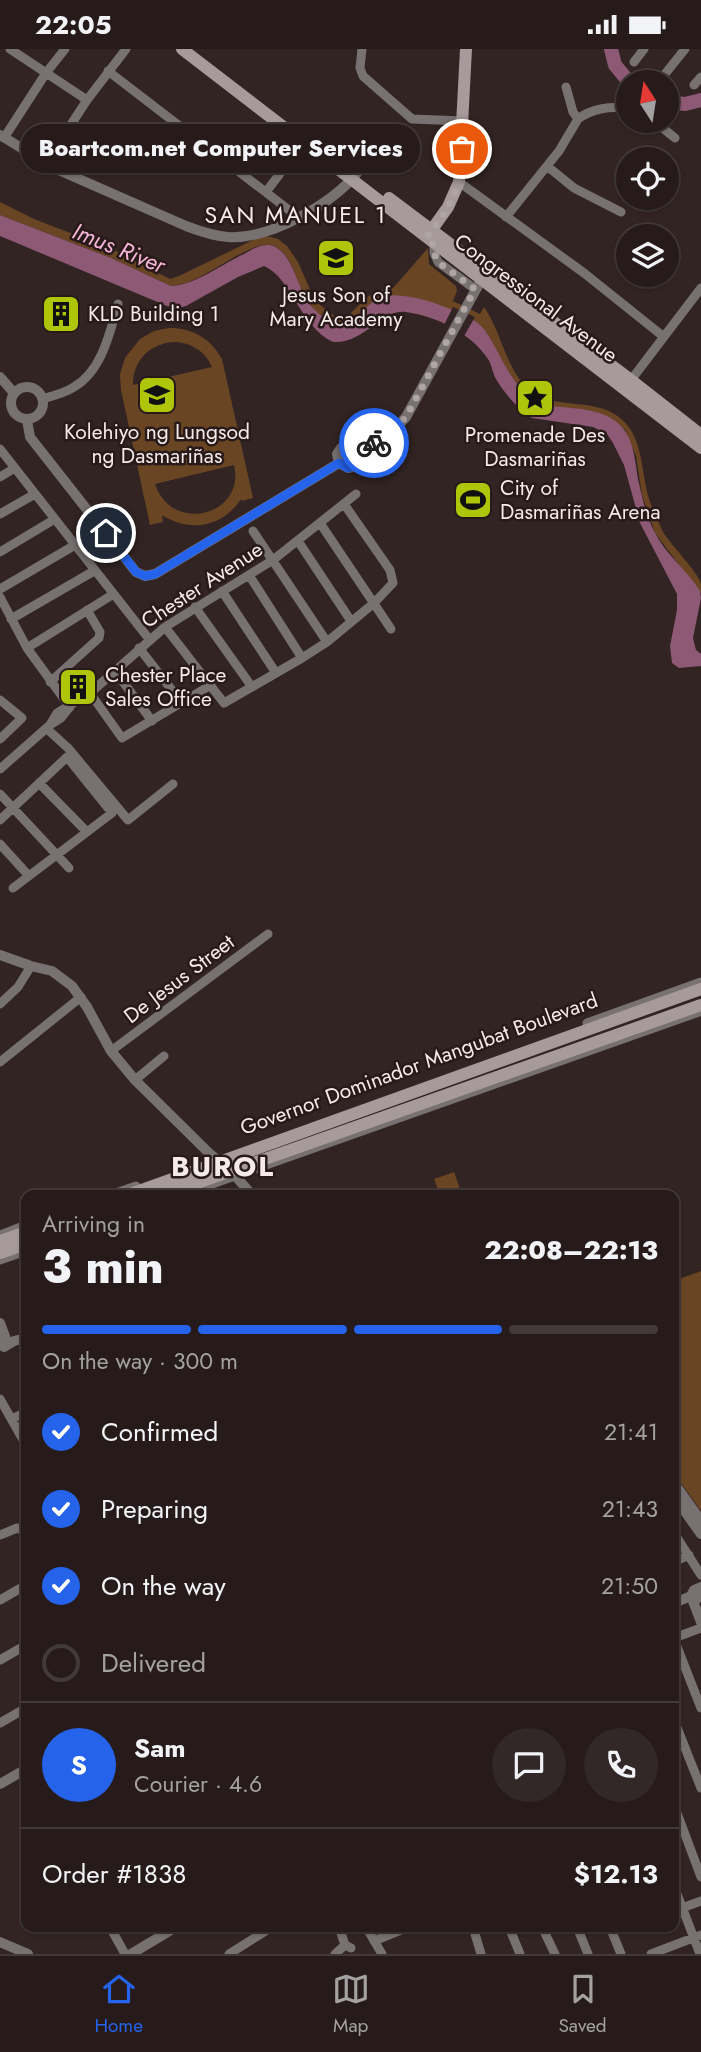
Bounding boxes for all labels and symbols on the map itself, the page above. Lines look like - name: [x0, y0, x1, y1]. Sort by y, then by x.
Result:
- north arrow: [616, 70, 679, 133]
- pin: [432, 119, 492, 179]
- callout: Boartcom.net Computer Services: [21, 125, 420, 173]
- district label: SAN MANUEL 1: [205, 198, 387, 232]
- water label: Imus River: [67, 214, 172, 283]
- street label: Congressional Avenue: [448, 226, 624, 370]
- school or university icon: Jesus Son of Mary Academy: [315, 237, 357, 279]
- place label: Jesus Son of Mary Academy: [270, 280, 403, 334]
- building icon: KLD Building 1: [40, 293, 82, 335]
- place label: KLD Building 1: [88, 299, 219, 329]
- school or university icon: Kolehiyo ng Lungsod ng Dasmariñas: [136, 374, 178, 416]
- place icon: Promenade Des Dasmariñas: [514, 377, 556, 419]
- courier: [339, 408, 409, 478]
- place label: Kolehiyo ng Lungsod ng Dasmariñas: [64, 417, 250, 471]
- place label: Promenade Des Dasmariñas: [465, 420, 605, 474]
- place label: City of Dasmariñas Arena: [500, 473, 661, 527]
- sports icon: City of Dasmariñas Arena: [452, 479, 494, 521]
- pin: [76, 503, 136, 563]
- street label: Chester Avenue: [135, 534, 269, 636]
- place label: Chester Place Sales Office: [105, 660, 227, 714]
- building icon: Chester Place Sales Office: [57, 666, 99, 708]
- street label: De Jesus Street: [117, 927, 241, 1031]
- street label: Governor Dominador Mangubat Boulevard: [236, 985, 602, 1143]
- district label: BUROL: [171, 1146, 275, 1187]

